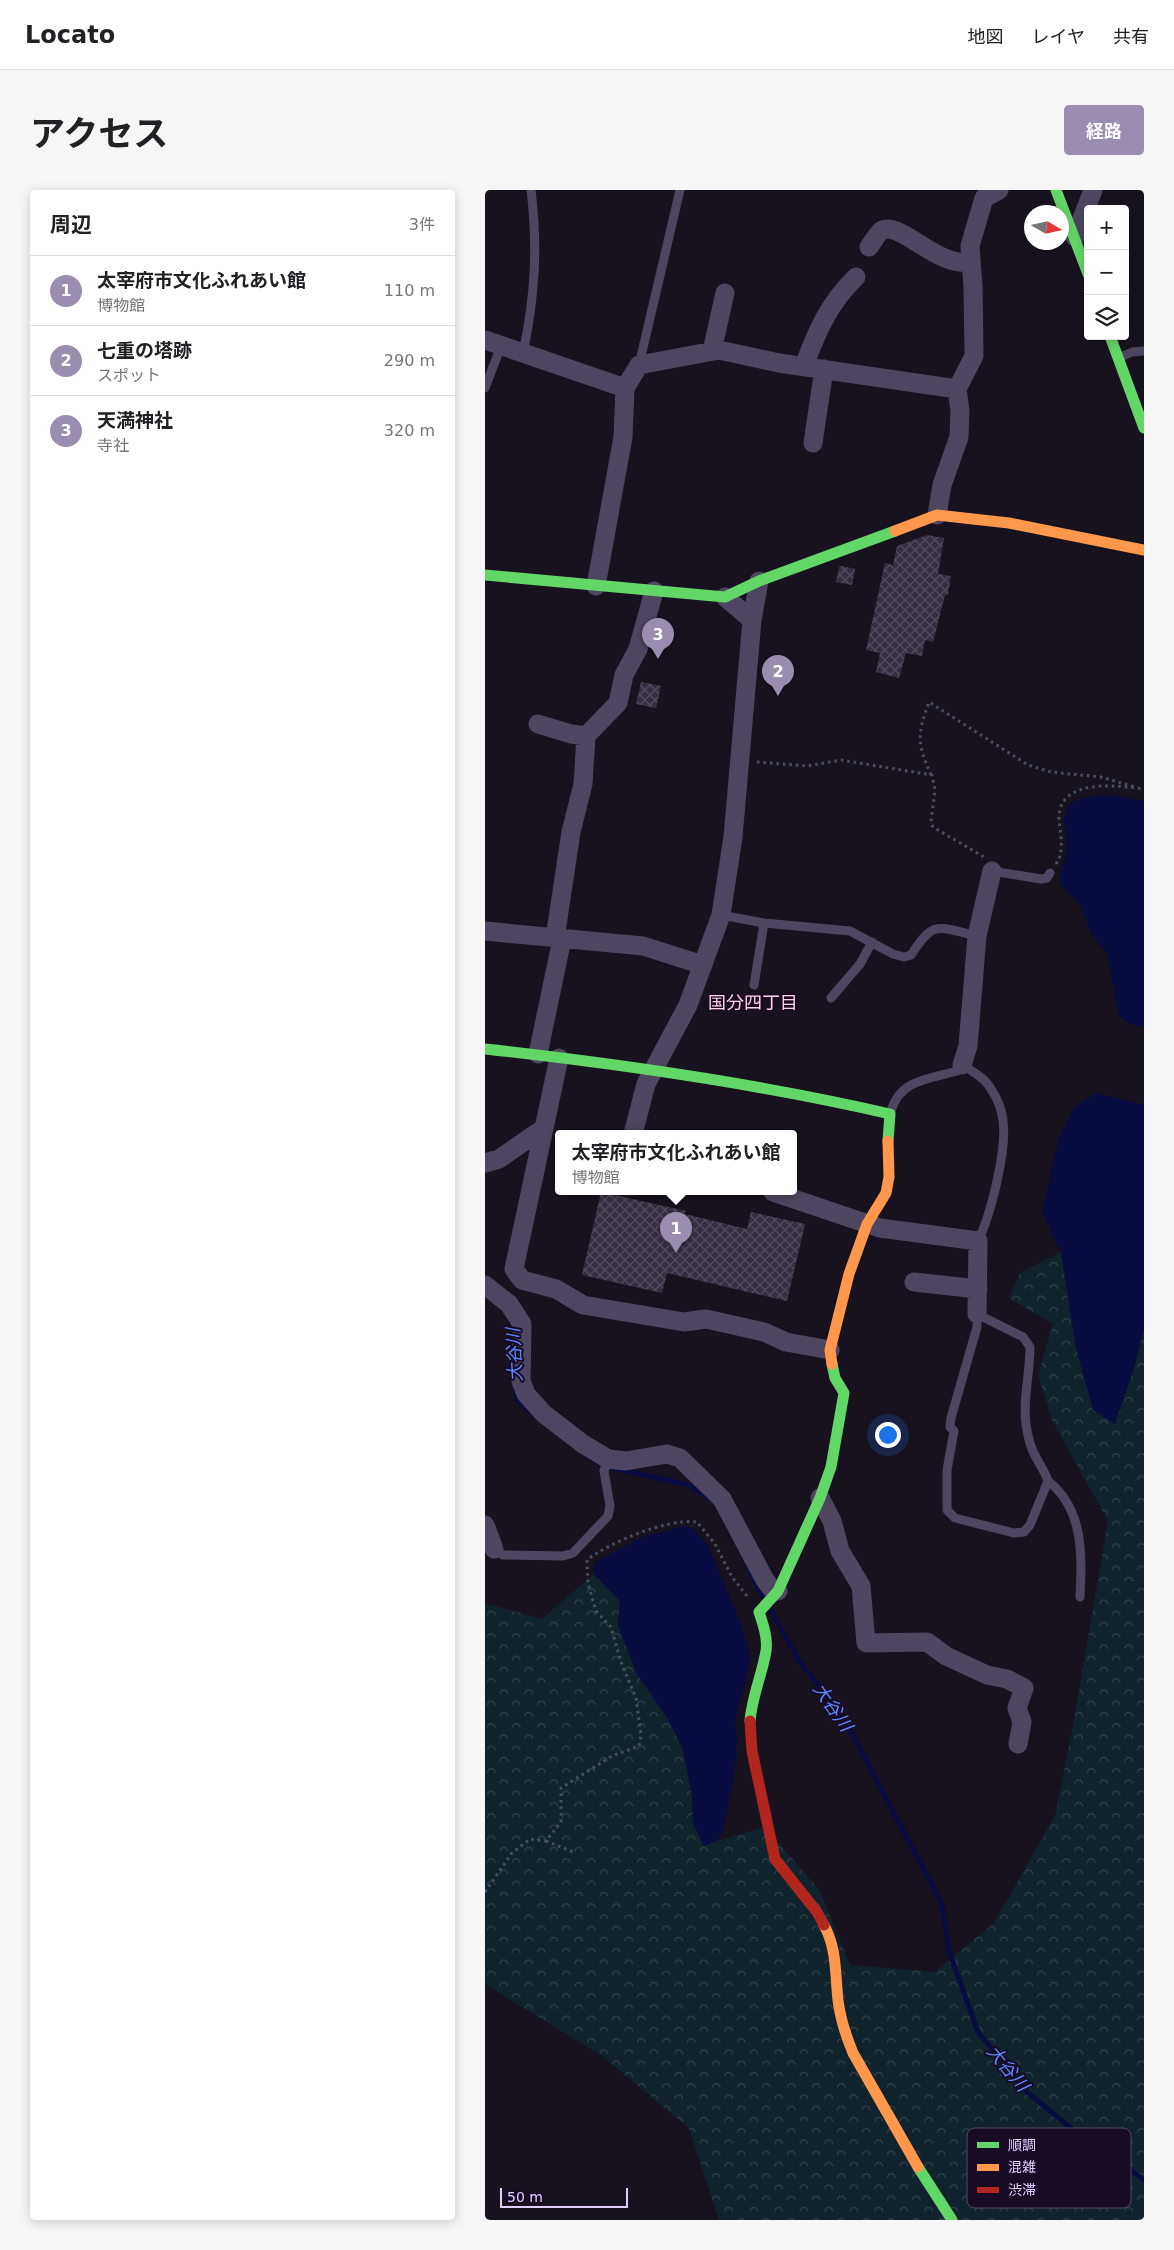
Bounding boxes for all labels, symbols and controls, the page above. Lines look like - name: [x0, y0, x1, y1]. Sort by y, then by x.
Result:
- text: Locato: [25, 21, 115, 49]
- text: 地図: [968, 26, 1004, 47]
- text: レイヤ: [1032, 26, 1085, 47]
- text: 共有: [1113, 26, 1149, 47]
- button: 経路: [1064, 105, 1144, 155]
- text: アクセス: [30, 114, 168, 154]
- north arrow: [1024, 205, 1069, 250]
- map controls: [1084, 205, 1129, 340]
- button: +: [1084, 205, 1129, 250]
- text: 周辺: [50, 213, 92, 237]
- text: 3件: [409, 215, 435, 234]
- button: −: [1084, 250, 1129, 295]
- text: 太宰府市文化ふれあい館: [97, 269, 306, 291]
- text: 1: [60, 281, 72, 300]
- text: 110 m: [384, 281, 435, 300]
- button: layers: [1084, 295, 1129, 340]
- text: 博物館: [97, 296, 145, 315]
- text: 七重の塔跡: [97, 339, 192, 361]
- text: 2: [60, 351, 72, 370]
- text: 290 m: [384, 351, 435, 370]
- text: スポット: [97, 366, 161, 385]
- text: 天満神社: [97, 409, 173, 431]
- text: 3: [60, 421, 72, 440]
- text: 320 m: [384, 421, 435, 440]
- text: 寺社: [97, 436, 129, 455]
- pin: 3: [642, 618, 674, 659]
- pin: 2: [762, 655, 794, 696]
- district label: 国分四丁目: [708, 992, 798, 1013]
- popup: [555, 1130, 797, 1195]
- text: 太宰府市文化ふれあい館: [571, 1141, 781, 1163]
- text: 博物館: [571, 1168, 620, 1187]
- pin: 1: [660, 1212, 692, 1253]
- water label: 大谷川: [502, 1325, 526, 1383]
- your location: [875, 1422, 901, 1448]
- water label: 大谷川: [809, 1679, 858, 1737]
- water label: 大谷川: [983, 2041, 1035, 2097]
- legend: [967, 2128, 1131, 2208]
- text: 順調: [1008, 2137, 1036, 2153]
- text: 混雑: [1008, 2159, 1036, 2175]
- text: 渋滞: [1008, 2182, 1036, 2198]
- scale bar: [500, 2185, 627, 2208]
- text: 50 m: [507, 2189, 543, 2205]

